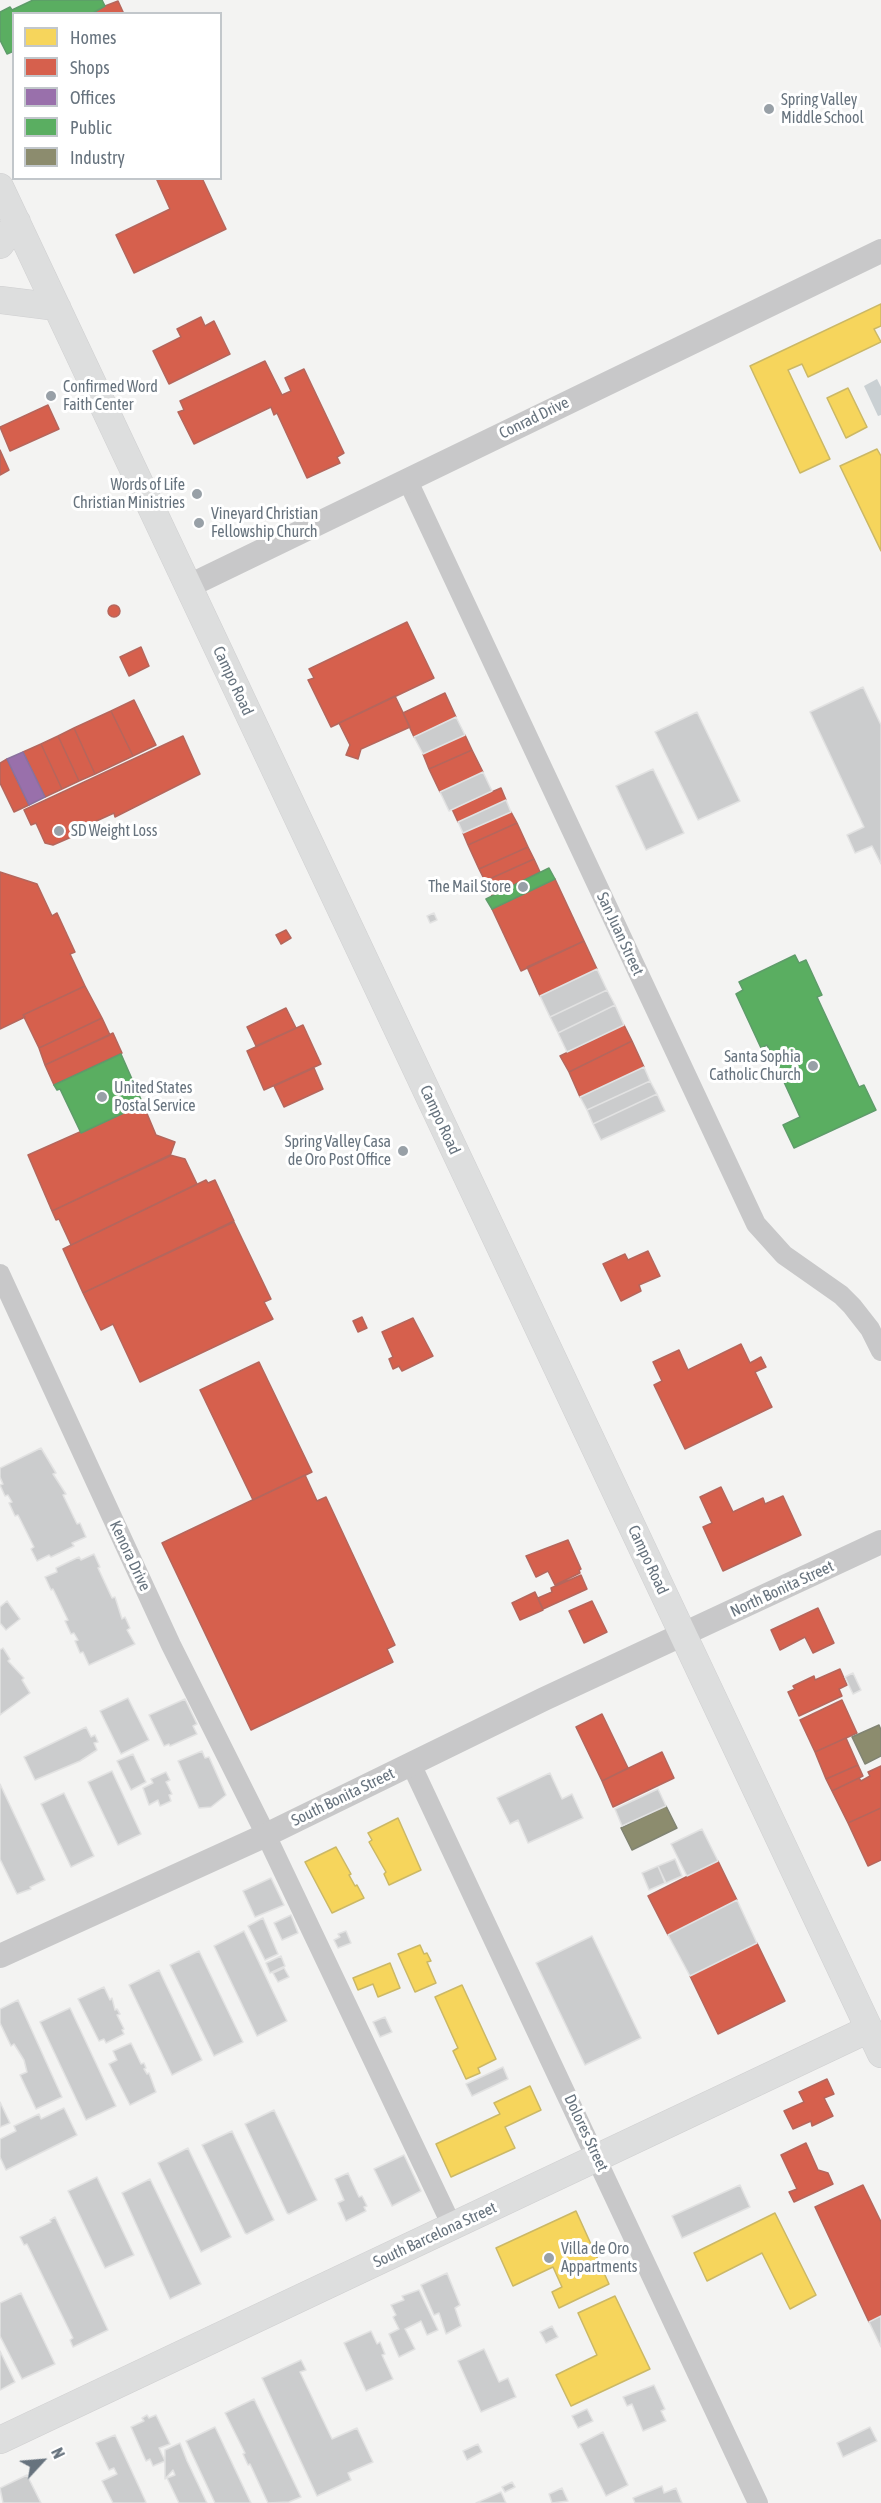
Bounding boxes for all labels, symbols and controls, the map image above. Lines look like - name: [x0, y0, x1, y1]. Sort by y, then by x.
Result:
- legend: [12, 12, 222, 180]
- text: Homes: [70, 27, 116, 48]
- text: Shops: [70, 57, 110, 78]
- text: Offices: [70, 87, 116, 108]
- place label: Spring Valley Middle School: [781, 90, 864, 128]
- marker: Spring Valley Middle School: [762, 102, 776, 116]
- text: Public: [70, 117, 112, 138]
- text: Industry: [70, 147, 125, 168]
- place label: Confirmed Word Faith Center: [63, 377, 158, 415]
- marker: Confirmed Word Faith Center: [44, 389, 58, 403]
- street label: Conrad Drive: [496, 393, 572, 443]
- place label: Words of Life Christian Ministries: [73, 475, 185, 513]
- marker: Words of Life Christian Ministries: [190, 487, 204, 501]
- place label: Vineyard Christian Fellowship Church: [211, 504, 318, 542]
- marker: Vineyard Christian Fellowship Church: [192, 516, 206, 530]
- street label: Campo Road: [209, 643, 257, 719]
- place label: SD Weight Loss: [71, 821, 157, 841]
- marker: SD Weight Loss: [52, 824, 66, 838]
- place label: The Mail Store: [428, 877, 511, 897]
- marker: The Mail Store: [516, 880, 530, 894]
- street label: San Juan Street: [592, 889, 648, 979]
- place label: Santa Sophia Catholic Church: [709, 1047, 801, 1085]
- marker: Santa Sophia Catholic Church: [806, 1059, 820, 1073]
- place label: United States Postal Service: [114, 1078, 195, 1116]
- street label: Campo Road: [416, 1082, 464, 1158]
- marker: United States Postal Service: [95, 1090, 109, 1104]
- place label: Spring Valley Casa de Oro Post Office: [285, 1132, 391, 1170]
- marker: Spring Valley Casa de Oro Post Office: [396, 1144, 410, 1158]
- street label: Kenora Drive: [105, 1518, 155, 1594]
- street label: Campo Road: [624, 1522, 672, 1598]
- street label: North Bonita Street: [727, 1557, 837, 1621]
- street label: South Bonita Street: [288, 1764, 398, 1830]
- street label: Dolores Street: [560, 2091, 612, 2175]
- street label: South Barcelona Street: [370, 2198, 500, 2272]
- place label: Villa de Oro Appartments: [561, 2239, 637, 2277]
- marker: Villa de Oro Appartments: [542, 2251, 556, 2265]
- north arrow: [12, 2431, 72, 2491]
- text: N: [48, 2445, 68, 2461]

